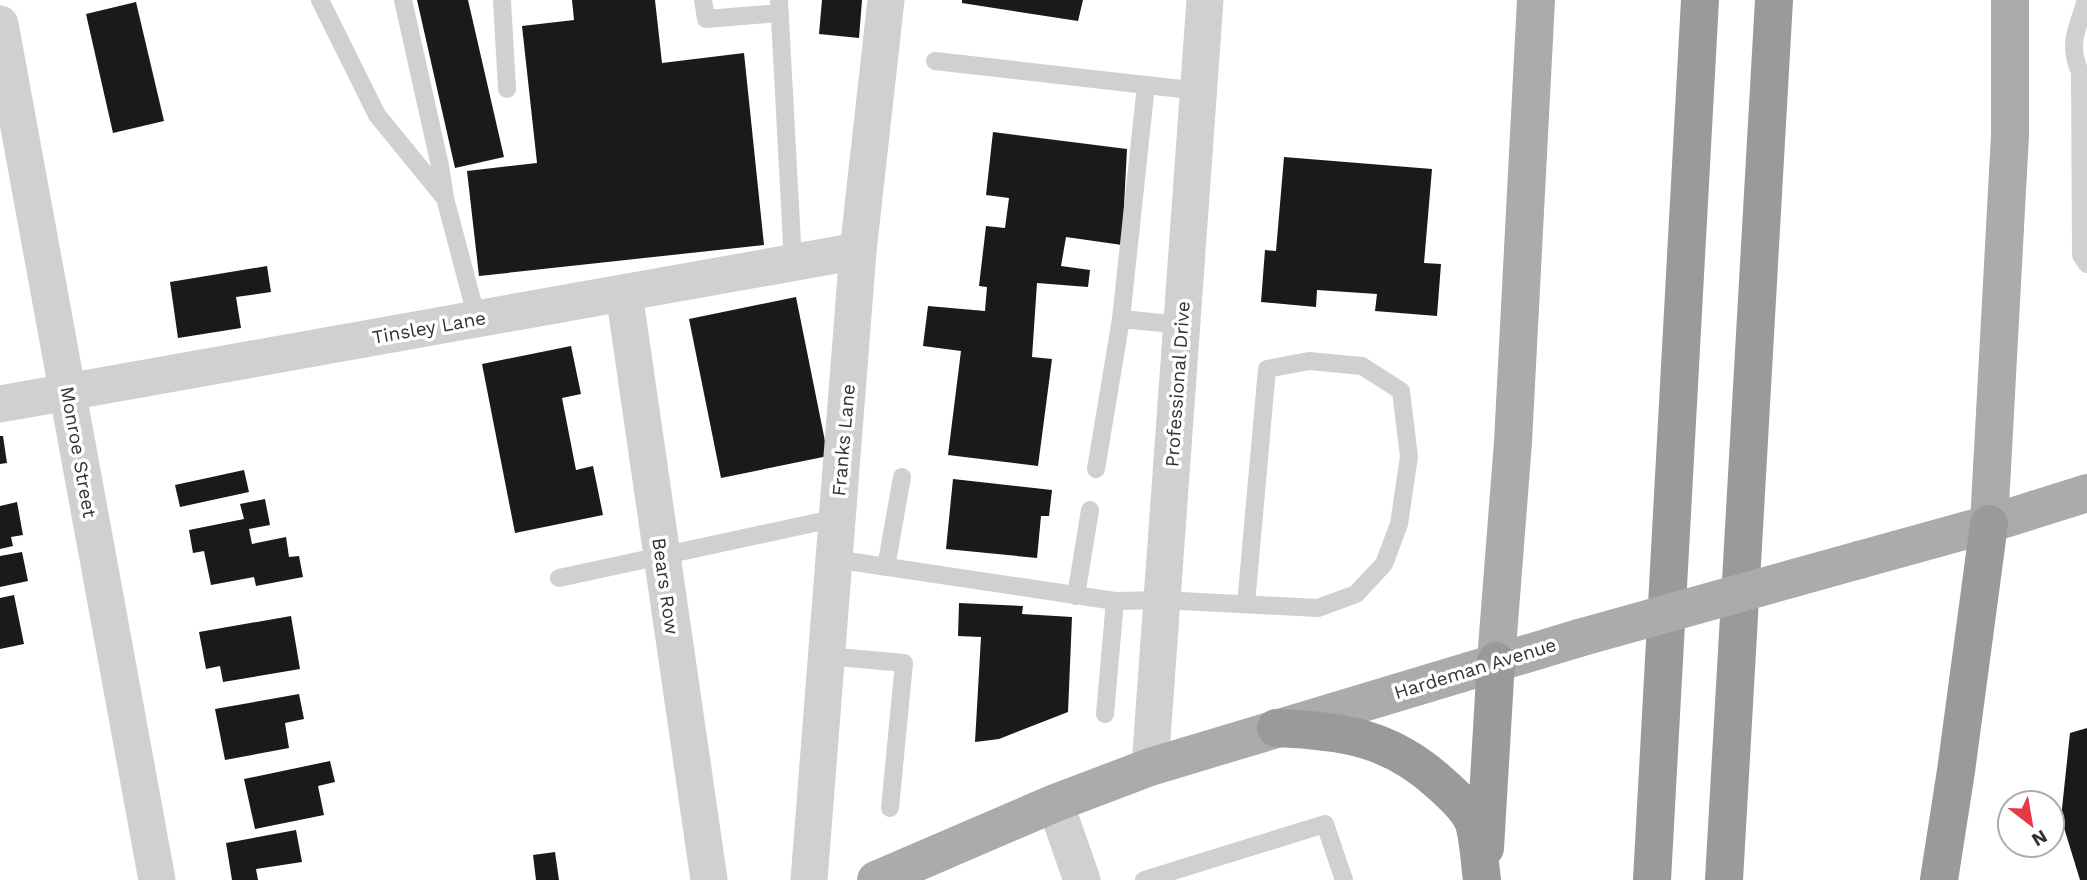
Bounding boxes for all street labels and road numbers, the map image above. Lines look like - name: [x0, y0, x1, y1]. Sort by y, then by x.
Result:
- street label: Professional Drive: [1160, 300, 1195, 468]
- street label: Tinsley Lane: [370, 306, 488, 349]
- street label: Franks Lane: [827, 383, 860, 497]
- street label: Monroe Street: [56, 385, 101, 519]
- street label: Bears Row: [647, 536, 684, 636]
- street label: Hardeman Avenue: [1391, 633, 1559, 704]

